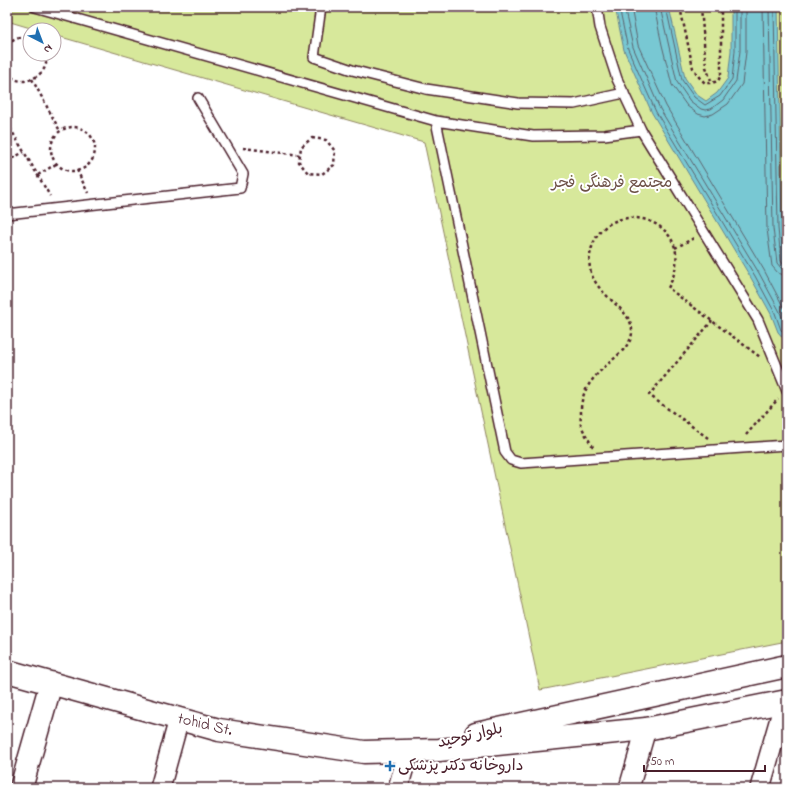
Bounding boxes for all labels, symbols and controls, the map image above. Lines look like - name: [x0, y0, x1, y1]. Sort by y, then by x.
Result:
- north arrow: [22, 22, 62, 62]
- text: N: [40, 40, 56, 57]
- park label: مجتمع فرهنگی فجر: [550, 171, 672, 195]
- street label: tohid St.: [175, 707, 235, 743]
- street label: بلوار توحید: [435, 717, 505, 755]
- scale bar: [644, 747, 765, 773]
- text: 50 m: [650, 753, 674, 771]
- place label: داروخانه دکتر پزشکی: [398, 754, 523, 778]
- marker: داروخانه دکتر پزشکی: [385, 761, 395, 771]

